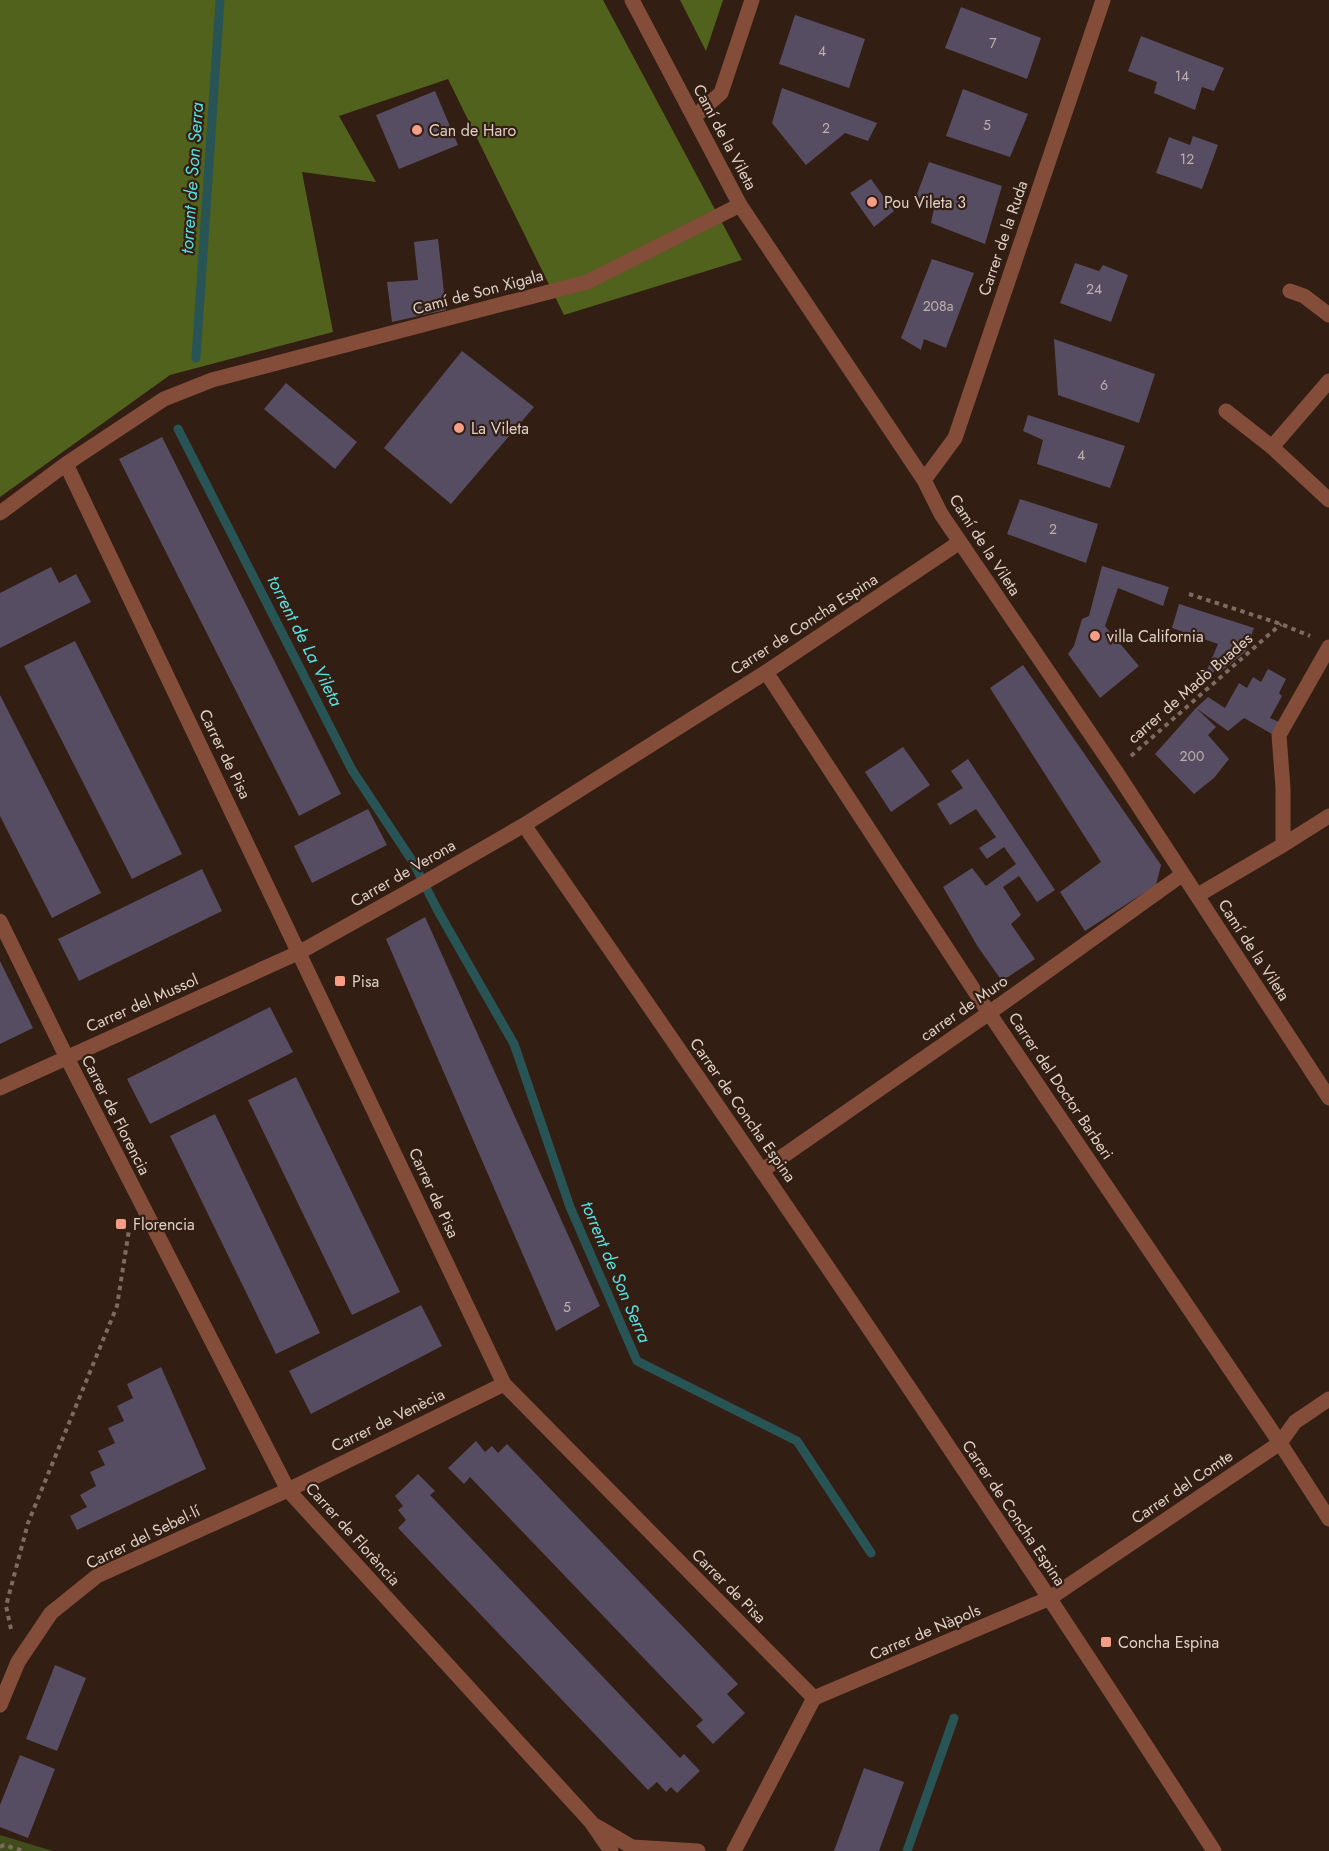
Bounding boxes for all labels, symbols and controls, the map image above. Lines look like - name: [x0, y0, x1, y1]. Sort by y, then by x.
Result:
- house number: 7: [989, 33, 997, 53]
- house number: 4: [818, 41, 826, 61]
- house number: 14: [1175, 66, 1189, 86]
- street label: Camí de la Vileta: [687, 80, 763, 194]
- water label: torrent de Son Serra: [174, 101, 210, 255]
- house number: 5: [983, 115, 991, 135]
- house number: 2: [822, 118, 830, 138]
- place label: Can de Haro: [429, 119, 516, 142]
- marker: Can de Haro: [410, 123, 424, 137]
- house number: 12: [1180, 149, 1194, 169]
- street label: Carrer de la Ruda: [973, 177, 1033, 299]
- place label: Pou Vileta 3: [884, 191, 966, 214]
- marker: Pou Vileta 3: [865, 195, 879, 209]
- street label: Camí de Son Xigala: [410, 264, 546, 320]
- house number: 24: [1086, 279, 1102, 299]
- house number: 208a: [923, 296, 953, 316]
- house number: 6: [1100, 375, 1108, 395]
- place label: La Vileta: [471, 417, 529, 440]
- marker: La Vileta: [452, 421, 466, 435]
- house number: 4: [1077, 445, 1085, 465]
- street label: Camí de la Vileta: [944, 490, 1026, 600]
- house number: 2: [1049, 519, 1057, 539]
- street label: Carrer de Concha Espina: [726, 568, 882, 680]
- water label: torrent de La Vileta: [261, 571, 349, 711]
- place label: villa California: [1107, 625, 1204, 648]
- street label: carrer de Madò Buades: [1122, 627, 1258, 749]
- marker: villa California: [1088, 629, 1102, 643]
- street label: Carrer de Pisa: [193, 705, 257, 803]
- house number: 200: [1180, 746, 1204, 766]
- street label: Carrer de Verona: [346, 834, 460, 912]
- street label: Camí de la Vileta: [1213, 895, 1295, 1005]
- street label: Carrer del Mussol: [82, 968, 202, 1038]
- street label: carrer de Muro: [916, 969, 1013, 1047]
- place label: Pisa: [352, 970, 379, 993]
- marker: Pisa: [333, 974, 347, 988]
- street label: Carrer del Doctor Barberi: [1003, 1008, 1119, 1164]
- street label: Carrer de Concha Espina: [684, 1033, 802, 1187]
- street label: Carrer de Florencia: [76, 1051, 156, 1179]
- street label: Carrer de Pisa: [403, 1144, 465, 1242]
- water label: torrent de Son Serra: [574, 1197, 658, 1347]
- place label: Florencia: [133, 1213, 195, 1236]
- marker: Florencia: [114, 1217, 128, 1231]
- house number: 5: [563, 1297, 571, 1317]
- street label: Carrer de Venècia: [327, 1383, 449, 1457]
- street label: Carrer de Concha Espina: [957, 1436, 1071, 1590]
- street label: Carrer del Comte: [1127, 1444, 1237, 1530]
- street label: Carrer de Florència: [300, 1477, 406, 1591]
- street label: Carrer del Sebel·lí: [82, 1499, 205, 1575]
- street label: Carrer de Pisa: [687, 1544, 771, 1628]
- street label: Carrer de Nàpols: [866, 1598, 984, 1666]
- place label: Concha Espina: [1118, 1631, 1219, 1654]
- marker: Concha Espina: [1099, 1635, 1113, 1649]

